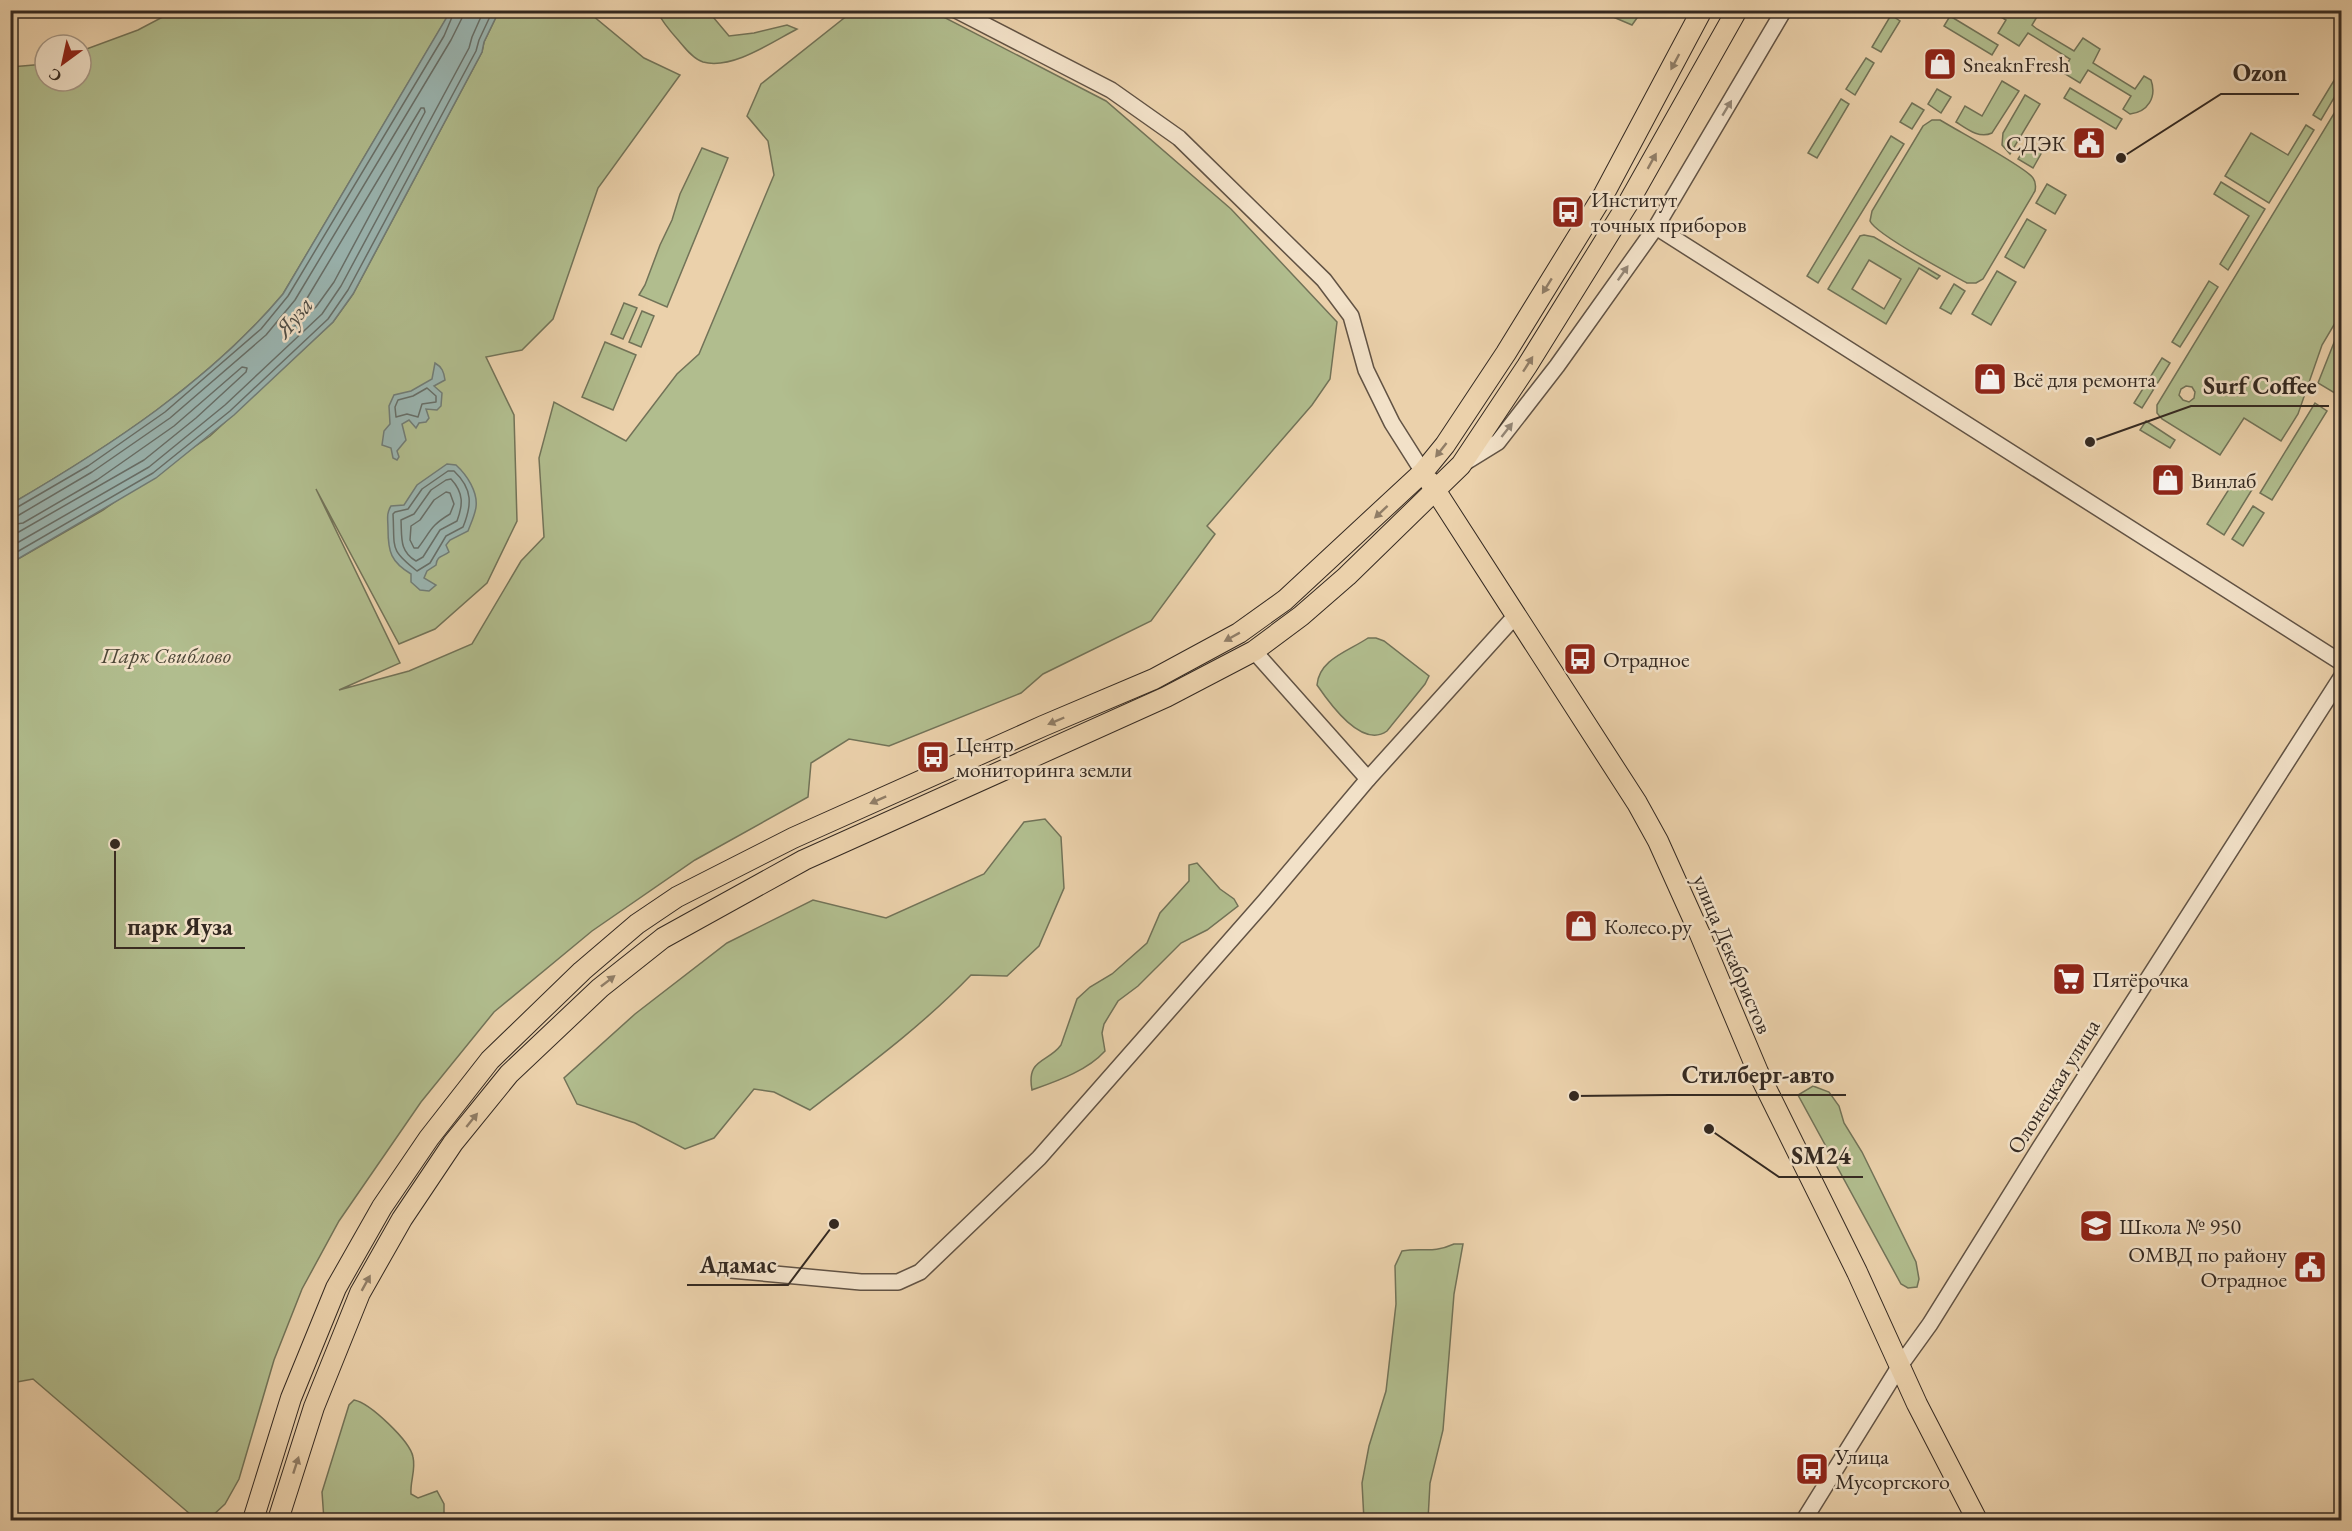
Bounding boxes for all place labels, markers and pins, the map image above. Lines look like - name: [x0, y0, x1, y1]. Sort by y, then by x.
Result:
- shop icon: SneaknFresh: [1922, 46, 1958, 82]
- place label: SneaknFresh: [1963, 50, 2070, 79]
- callout: Ozon: [2221, 52, 2299, 94]
- public building icon: СДЭК: [2071, 125, 2107, 161]
- place label: СДЭК: [2006, 129, 2066, 158]
- place label: Институт точных приборов: [1591, 185, 1747, 239]
- bus stop icon: Институт точных приборов: [1550, 194, 1586, 230]
- shop icon: Всё для ремонта: [1972, 361, 2008, 397]
- callout: Surf Coffee: [2191, 364, 2329, 406]
- place label: Всё для ремонта: [2013, 365, 2156, 394]
- shop icon: Винлаб: [2150, 462, 2186, 498]
- place label: Винлаб: [2191, 466, 2256, 495]
- bus stop icon: Отрадное: [1562, 641, 1598, 677]
- place label: Отрадное: [1603, 645, 1690, 674]
- place label: Центр мониторинга земли: [956, 730, 1132, 784]
- bus stop icon: Центр мониторинга земли: [915, 739, 951, 775]
- callout: парк Яуза: [115, 906, 245, 948]
- shop icon: Колесо.ру: [1563, 908, 1599, 944]
- place label: Колесо.ру: [1604, 912, 1692, 941]
- supermarket icon: Пятёрочка: [2051, 961, 2087, 997]
- place label: Пятёрочка: [2092, 965, 2189, 994]
- callout: Стилберг-авто: [1669, 1053, 1846, 1095]
- callout: SM24: [1779, 1135, 1863, 1177]
- school or university icon: Школа № 950: [2078, 1208, 2114, 1244]
- place label: Школа № 950: [2119, 1212, 2242, 1241]
- place label: ОМВД по району Отрадное: [2128, 1240, 2287, 1294]
- callout: Адамас: [687, 1243, 788, 1285]
- public building icon: ОМВД по району Отрадное: [2292, 1249, 2328, 1285]
- place label: Улица Мусоргского: [1834, 1442, 1950, 1496]
- bus stop icon: Улица Мусоргского: [1794, 1451, 1830, 1487]

